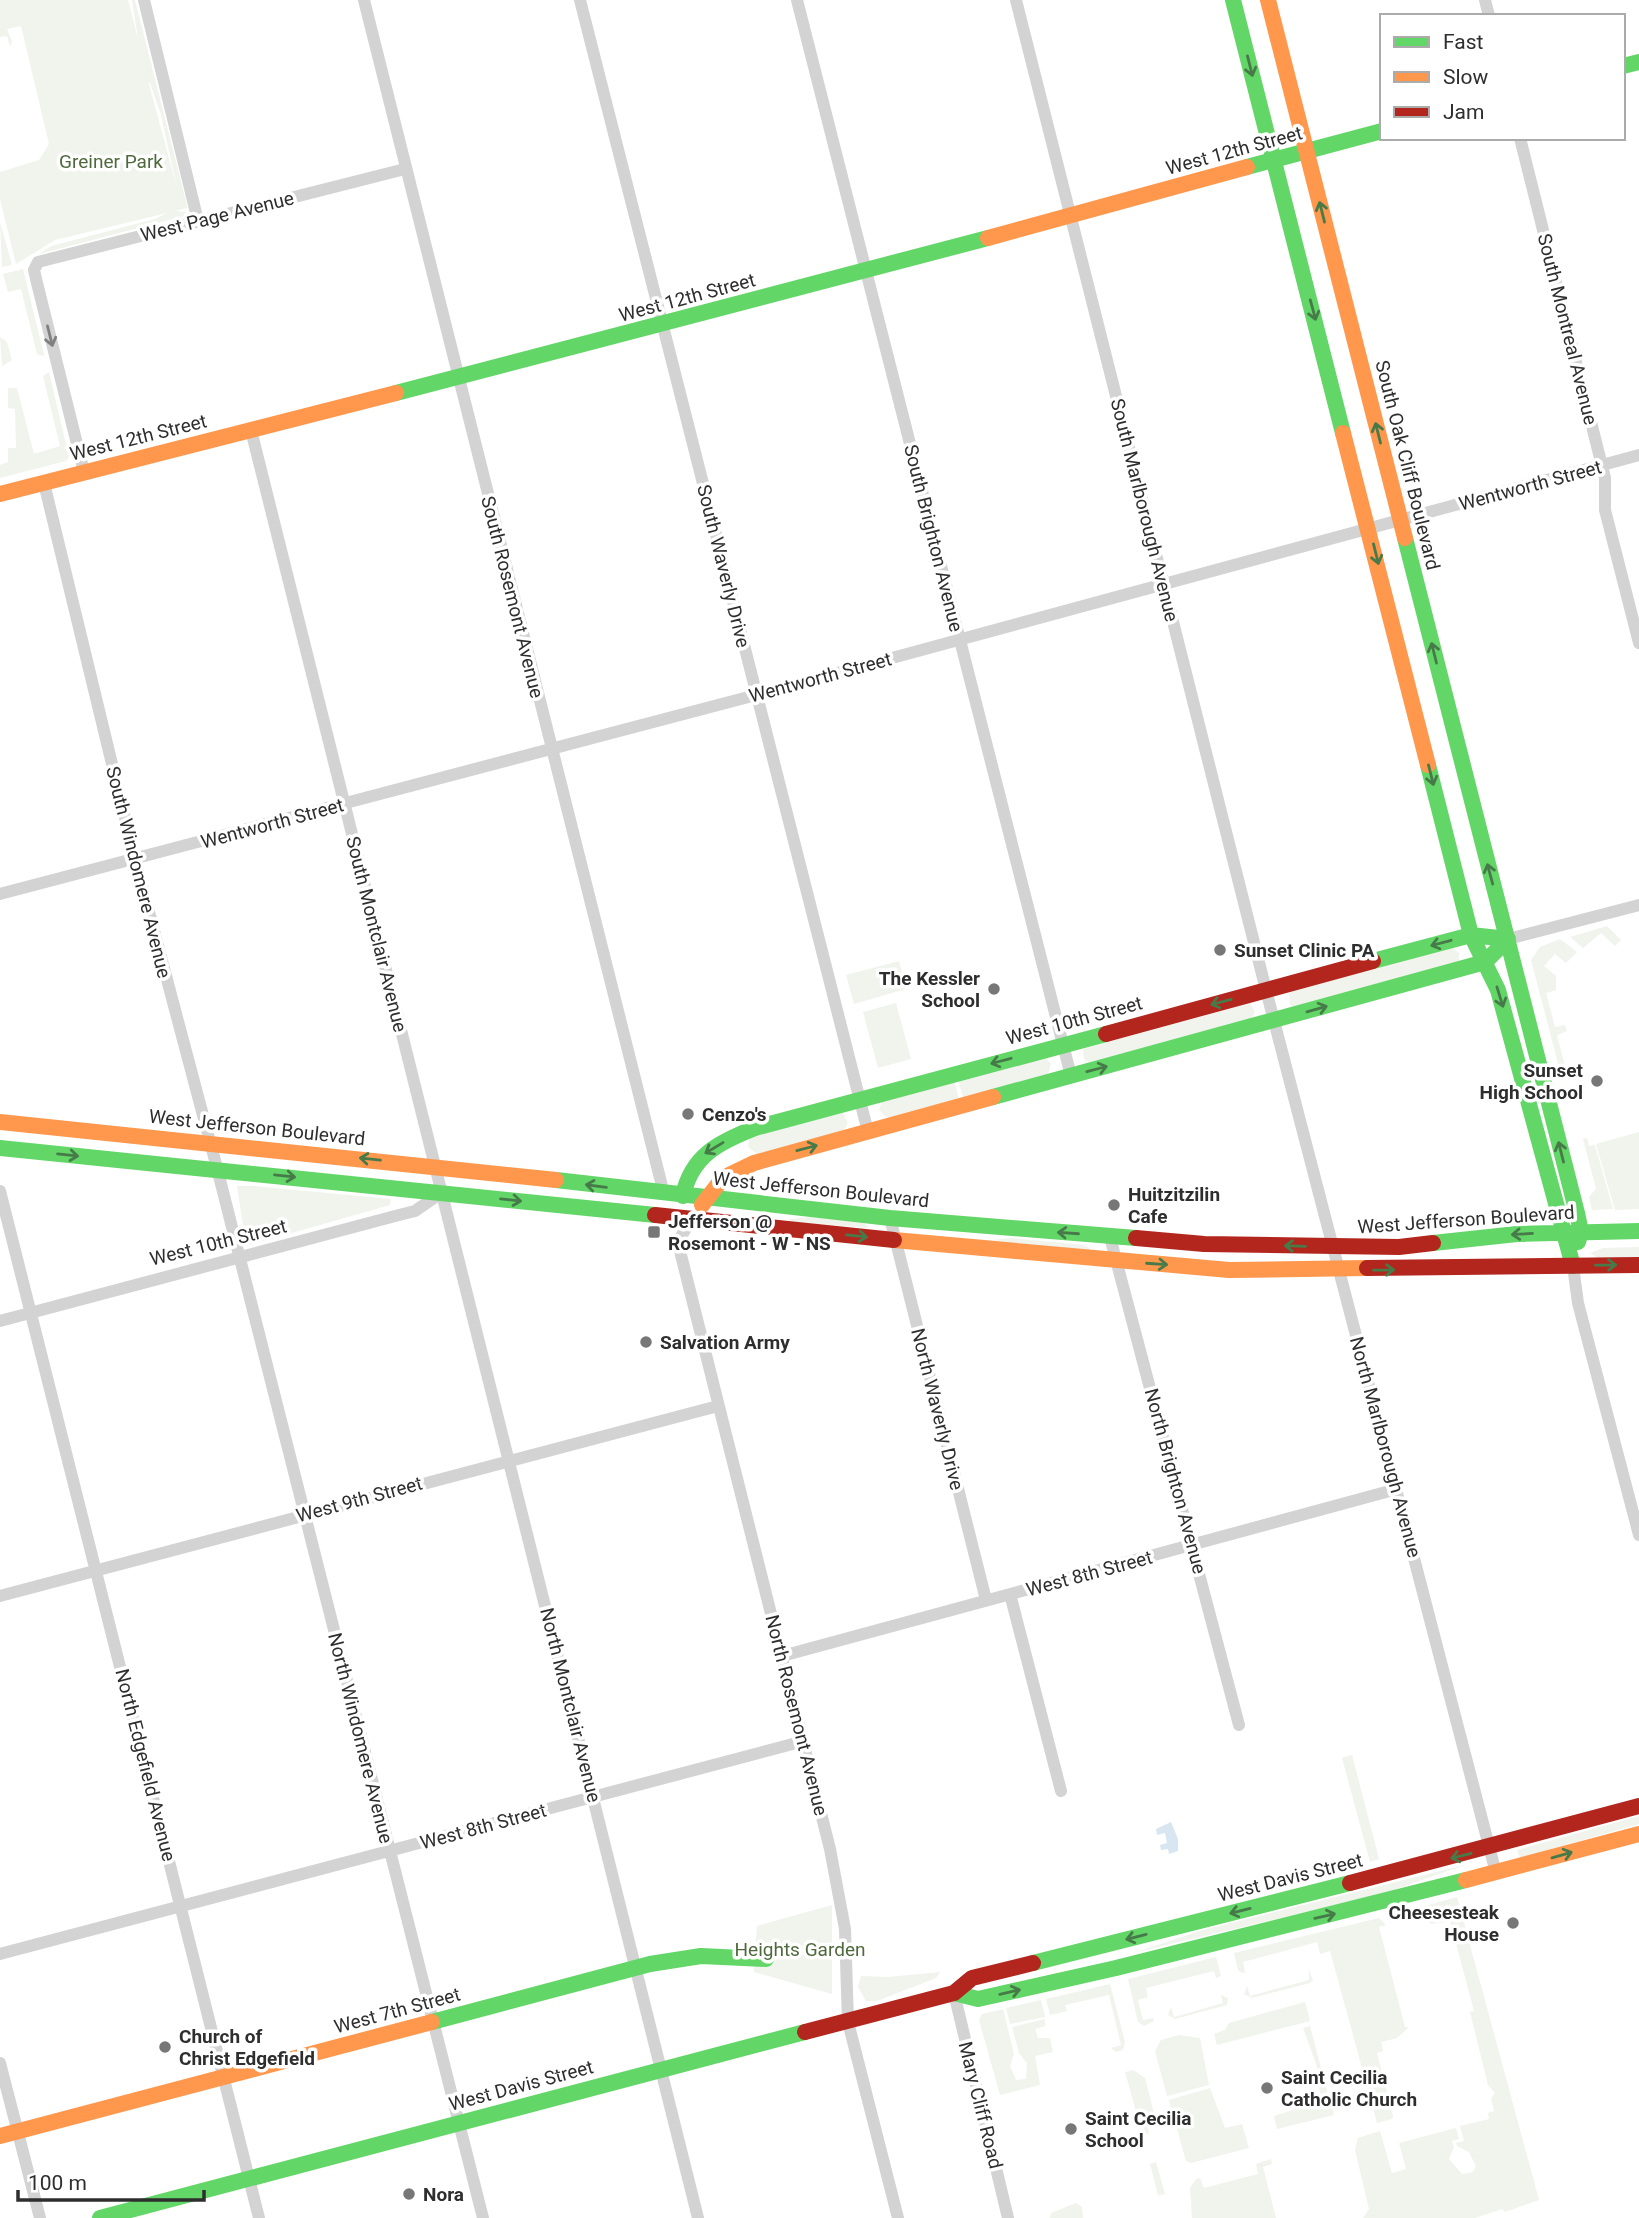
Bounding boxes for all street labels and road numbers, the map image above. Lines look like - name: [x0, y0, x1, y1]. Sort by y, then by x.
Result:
- street label: West 12th Street: [1163, 121, 1305, 180]
- street label: West Page Avenue: [138, 186, 296, 247]
- street label: South Montreal Avenue: [1533, 231, 1602, 427]
- street label: West 12th Street: [616, 268, 758, 327]
- street label: South Oak Cliff Boulevard: [1370, 358, 1445, 572]
- street label: South Marlborough Avenue: [1106, 396, 1183, 624]
- street label: West 12th Street: [67, 409, 209, 466]
- street label: South Brighton Avenue: [899, 442, 968, 634]
- street label: Wentworth Street: [1456, 455, 1604, 516]
- street label: South Waverly Drive: [692, 482, 755, 650]
- street label: South Rosemont Avenue: [476, 494, 549, 701]
- street label: Wentworth Street: [746, 647, 894, 708]
- street label: South Windomere Avenue: [101, 764, 176, 980]
- street label: Wentworth Street: [198, 793, 346, 854]
- street label: South Montclair Avenue: [341, 834, 412, 1034]
- street label: West 10th Street: [1003, 991, 1145, 1050]
- street label: West Jefferson Boulevard: [148, 1105, 366, 1150]
- street label: West Jefferson Boulevard: [712, 1167, 930, 1212]
- street label: West Jefferson Boulevard: [1357, 1200, 1575, 1239]
- street label: West 10th Street: [147, 1214, 289, 1271]
- street label: North Waverly Drive: [906, 1326, 969, 1492]
- street label: North Marlborough Avenue: [1345, 1334, 1426, 1560]
- street label: North Brighton Avenue: [1140, 1386, 1211, 1576]
- street label: West 9th Street: [294, 1472, 425, 1527]
- street label: West 8th Street: [1024, 1546, 1155, 1601]
- street label: North Montclair Avenue: [535, 1605, 606, 1805]
- street label: North Rosemont Avenue: [760, 1612, 833, 1818]
- street label: North Windomere Avenue: [323, 1630, 398, 1846]
- street label: North Edgefield Avenue: [110, 1666, 181, 1864]
- street label: West 8th Street: [418, 1799, 549, 1854]
- street label: West Davis Street: [1215, 1848, 1365, 1907]
- street label: West 7th Street: [332, 1983, 463, 2038]
- street label: Mary Cliff Road: [954, 2039, 1007, 2171]
- street label: West Davis Street: [446, 2055, 596, 2116]

